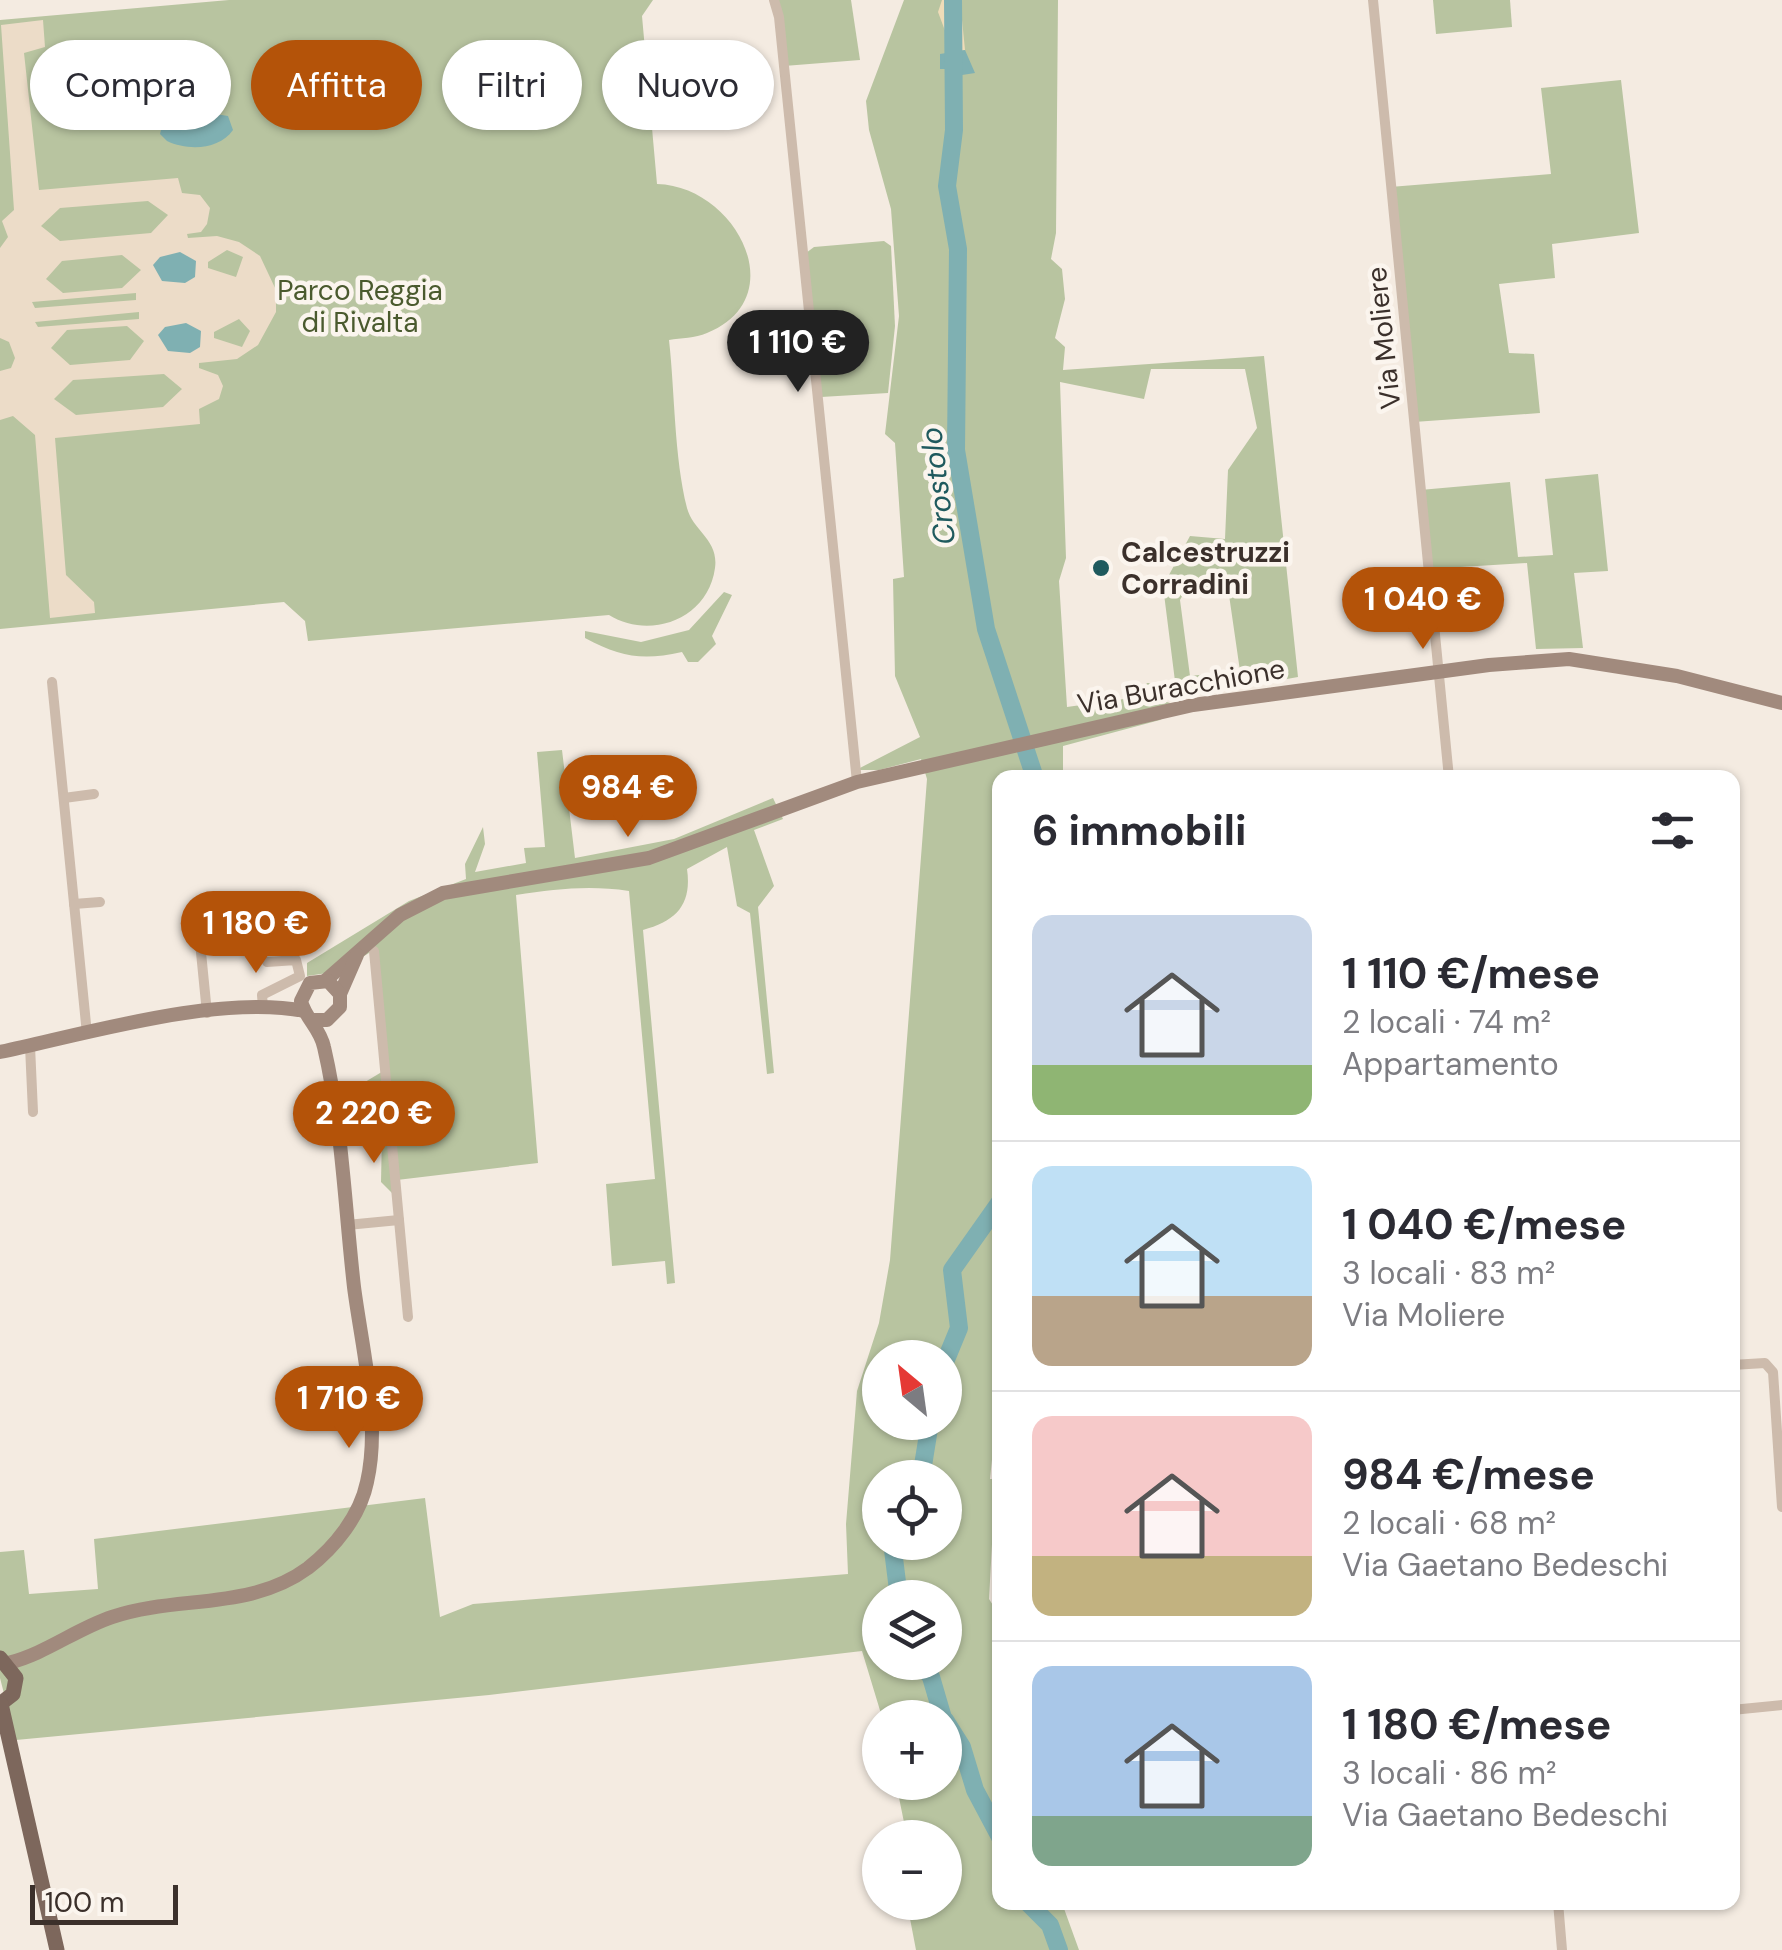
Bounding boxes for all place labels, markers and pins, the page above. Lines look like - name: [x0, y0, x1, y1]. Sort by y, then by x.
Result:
- pin: 1 110 €: [706, 310, 890, 395]
- place label: Calcestruzzi Corradini: [1121, 534, 1290, 603]
- marker: Calcestruzzi Corradini: [1090, 557, 1112, 579]
- pin: 1 040 €: [1331, 567, 1515, 652]
- pin: 984 €: [558, 755, 698, 840]
- pin: 1 180 €: [164, 891, 348, 976]
- pin: 2 220 €: [282, 1081, 466, 1166]
- pin: 1 710 €: [257, 1366, 441, 1451]

